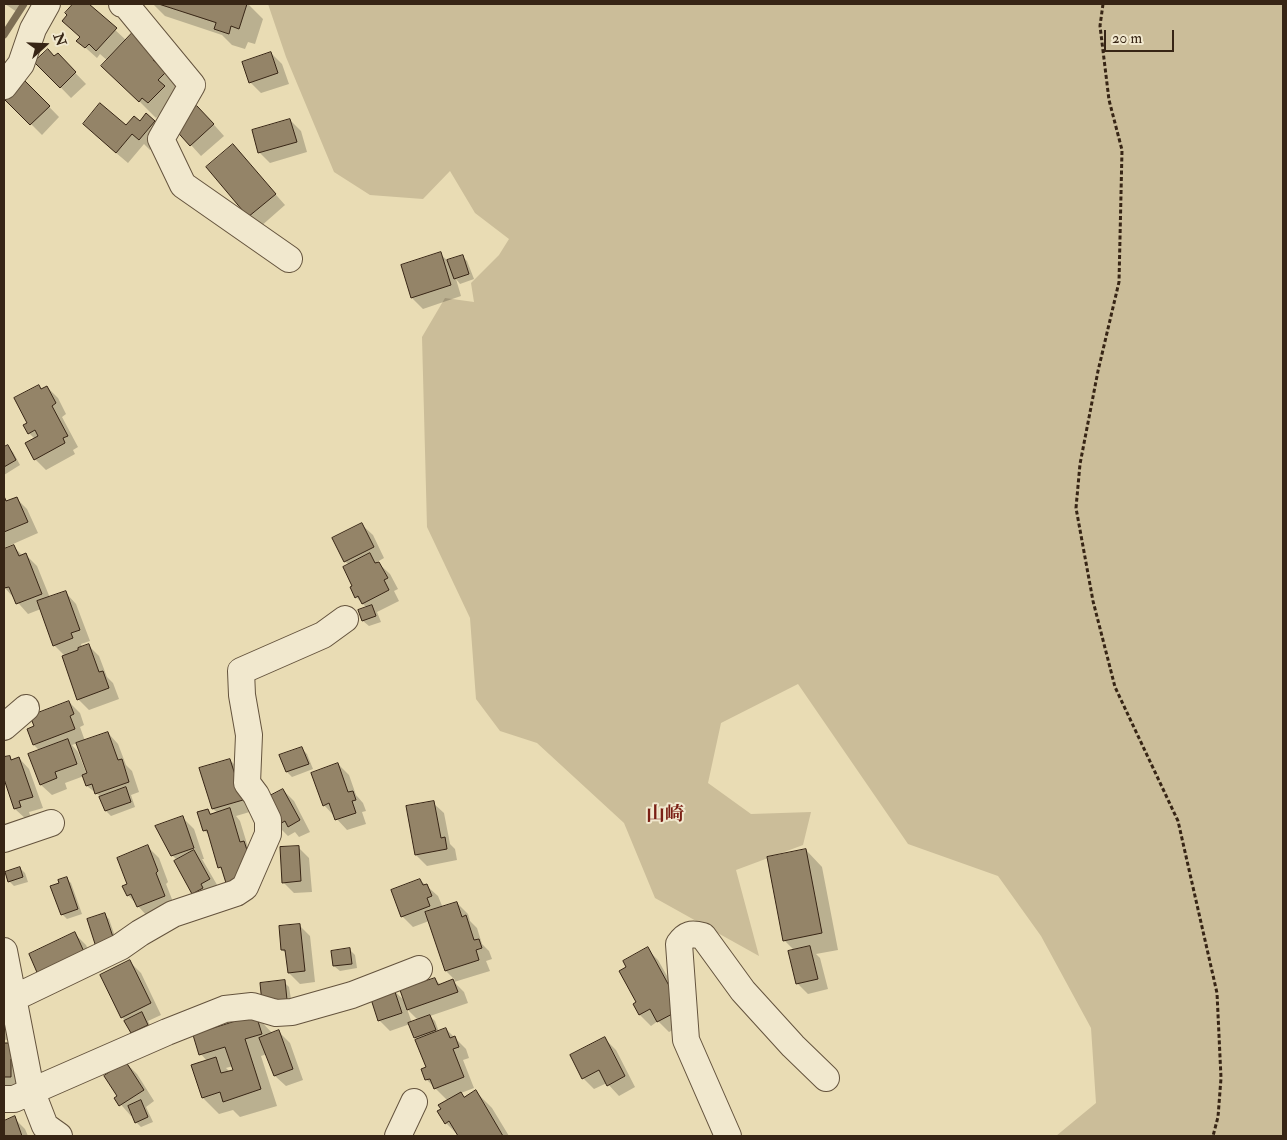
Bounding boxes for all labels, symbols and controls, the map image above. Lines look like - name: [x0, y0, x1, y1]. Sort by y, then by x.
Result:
- north arrow: [20, 20, 70, 70]
- scale bar: [1107, 20, 1177, 52]
- text: 20 m: [1112, 29, 1142, 48]
- text: N: [49, 31, 70, 48]
- district label: 山崎: [646, 805, 684, 827]

